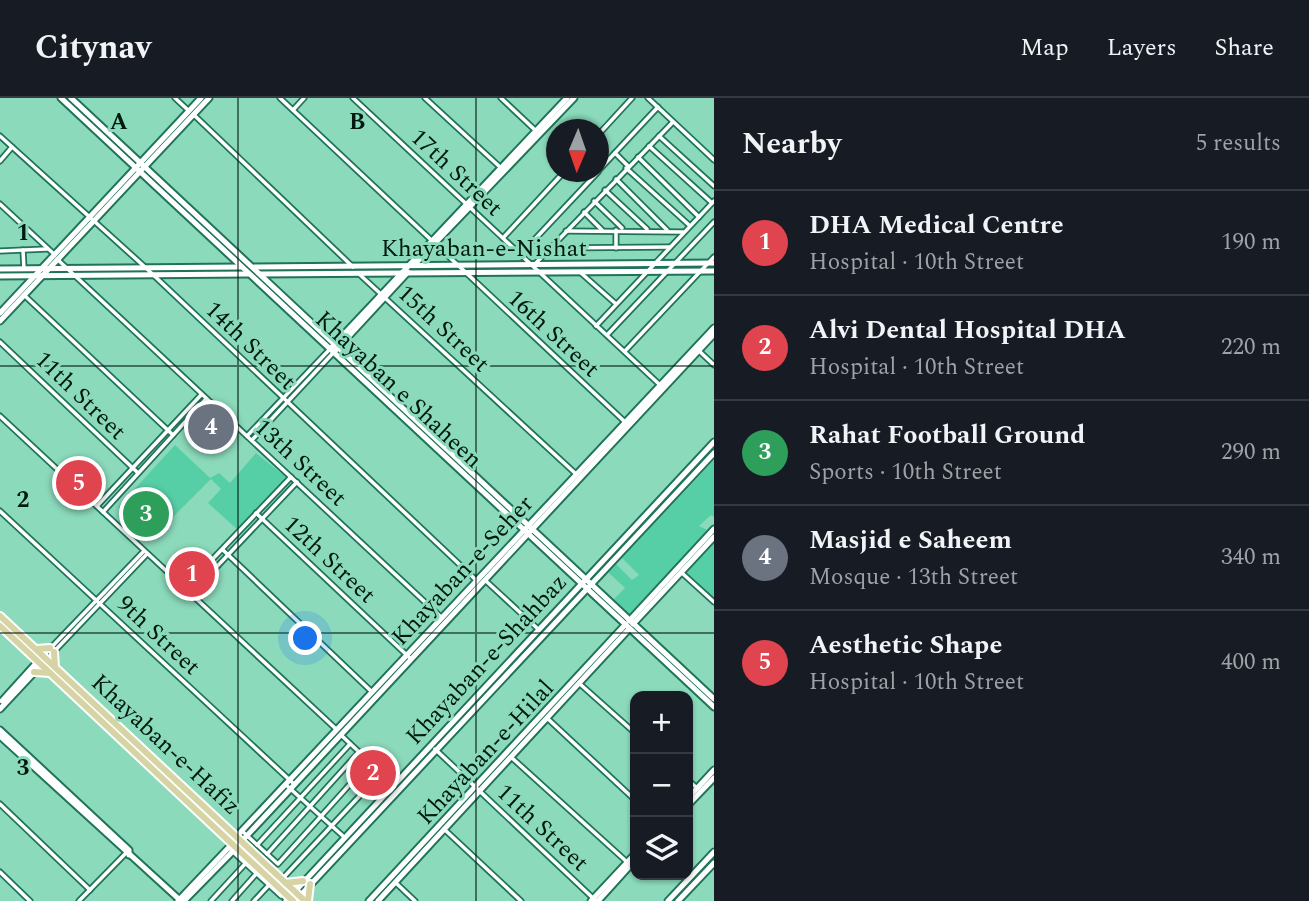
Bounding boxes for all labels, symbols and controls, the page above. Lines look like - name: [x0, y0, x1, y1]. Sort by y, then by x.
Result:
- text: Citynav: [35, 23, 151, 73]
- text: Map: [1020, 30, 1069, 66]
- text: Layers: [1107, 30, 1177, 66]
- text: Share: [1215, 30, 1274, 66]
- text: A: [110, 105, 128, 140]
- text: B: [349, 105, 365, 140]
- north arrow: [546, 119, 609, 182]
- street label: 17th Street: [402, 120, 511, 225]
- text: Nearby: [742, 121, 841, 167]
- text: 5 results: [1196, 126, 1281, 161]
- text: DHA Medical Centre: [809, 205, 1064, 245]
- text: 1: [17, 216, 29, 251]
- text: 1: [759, 225, 771, 260]
- text: 190 m: [1221, 225, 1281, 260]
- street label: Khayaban-e-Nishat: [381, 231, 587, 267]
- text: Hospital · 10th Street: [809, 245, 1024, 280]
- street label: 15th Street: [389, 276, 498, 381]
- street label: 16th Street: [499, 281, 608, 386]
- street label: 14th Street: [196, 293, 304, 399]
- street label: Khayaban e Shaheen: [306, 302, 490, 477]
- text: Alvi Dental Hospital DHA: [809, 310, 1126, 350]
- text: 2: [759, 330, 771, 365]
- text: 220 m: [1221, 330, 1281, 365]
- street label: 11th Street: [26, 343, 134, 449]
- text: Hospital · 10th Street: [809, 350, 1024, 385]
- pin: 4: [188, 401, 234, 453]
- street label: 13th Street: [246, 410, 355, 515]
- text: Rahat Football Ground: [809, 415, 1085, 455]
- text: 3: [759, 435, 771, 470]
- text: 290 m: [1221, 435, 1281, 470]
- text: Sports · 10th Street: [809, 455, 1002, 490]
- pin: 5: [56, 457, 102, 509]
- text: 2: [17, 483, 30, 518]
- street label: Khayaban-e-Seher: [383, 487, 542, 654]
- pin: 3: [123, 488, 169, 540]
- street label: 12th Street: [275, 507, 384, 612]
- text: Masjid e Saheem: [809, 520, 1012, 560]
- text: 4: [759, 540, 771, 575]
- text: 340 m: [1221, 540, 1281, 575]
- pin: 1: [169, 548, 215, 600]
- text: Mosque · 13th Street: [809, 560, 1018, 595]
- street label: Khayaban-e-Shahbaz: [397, 566, 576, 754]
- street label: 9th Street: [108, 587, 208, 684]
- your location: [288, 621, 322, 655]
- text: Aesthetic Shape: [809, 625, 1002, 665]
- text: 5: [759, 645, 771, 680]
- text: 400 m: [1221, 645, 1281, 680]
- text: Hospital · 10th Street: [809, 665, 1024, 700]
- street label: Khayaban-e-Hafiz: [82, 666, 248, 824]
- street label: Khayaban-e-Hilal: [409, 672, 563, 833]
- map controls: [630, 691, 693, 880]
- button: +: [630, 691, 693, 754]
- pin: 2: [350, 747, 396, 799]
- text: 3: [17, 751, 30, 786]
- button: −: [630, 754, 693, 817]
- street label: 11th Street: [488, 775, 597, 880]
- button: layers: [630, 817, 693, 880]

